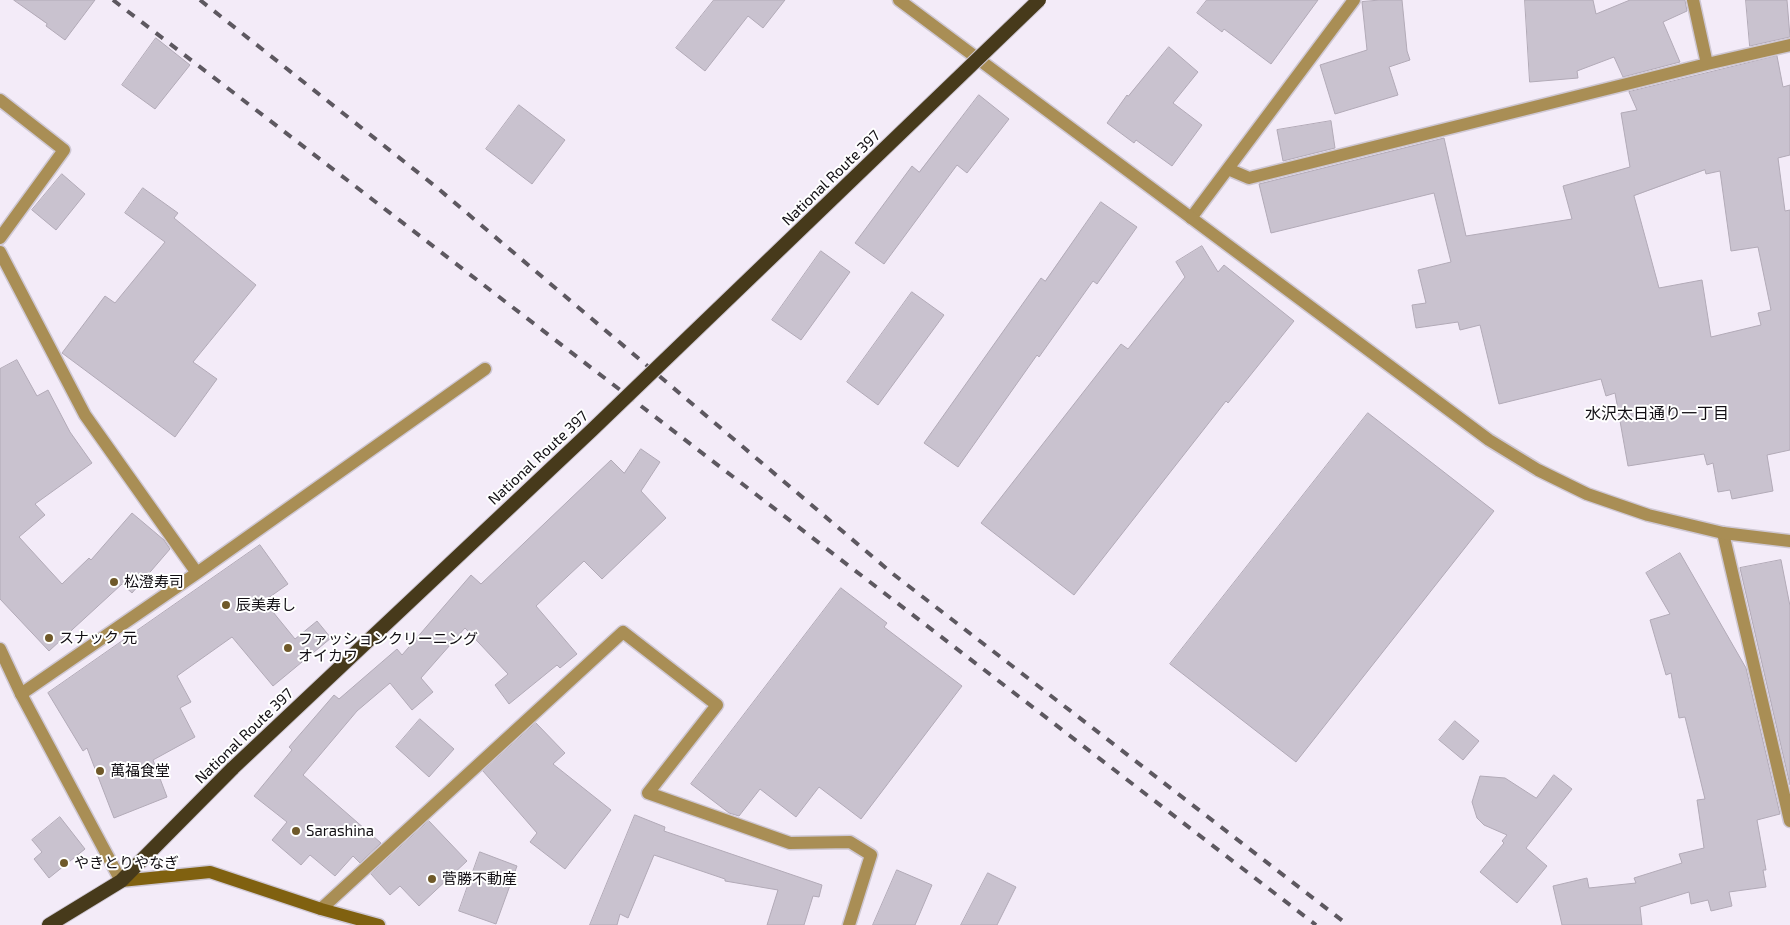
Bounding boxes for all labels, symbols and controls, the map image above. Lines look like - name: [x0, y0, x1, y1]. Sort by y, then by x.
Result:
- street label: National Route 397: [778, 127, 884, 229]
- district label: 水沢太日通り一丁目: [1585, 404, 1729, 424]
- street label: National Route 397: [485, 407, 591, 509]
- place label: 松澄寿司: [124, 573, 184, 591]
- marker: 松澄寿司: [108, 576, 120, 588]
- place label: 辰美寿し: [236, 596, 296, 614]
- marker: 辰美寿し: [220, 599, 232, 611]
- place label: スナック 元: [59, 629, 137, 647]
- place label: ファッションクリーニング オイカワ: [298, 630, 478, 665]
- marker: スナック 元: [43, 632, 55, 644]
- marker: ファッションクリーニング オイカワ: [282, 642, 294, 654]
- street label: National Route 397: [191, 685, 297, 787]
- place label: 萬福食堂: [110, 762, 170, 780]
- marker: 萬福食堂: [94, 765, 106, 777]
- place label: Sarashina: [306, 822, 374, 840]
- marker: Sarashina: [290, 825, 302, 837]
- place label: やきとりやなぎ: [74, 854, 179, 872]
- marker: やきとりやなぎ: [58, 857, 70, 869]
- place label: 菅勝不動産: [442, 870, 517, 888]
- marker: 菅勝不動産: [426, 873, 438, 885]

